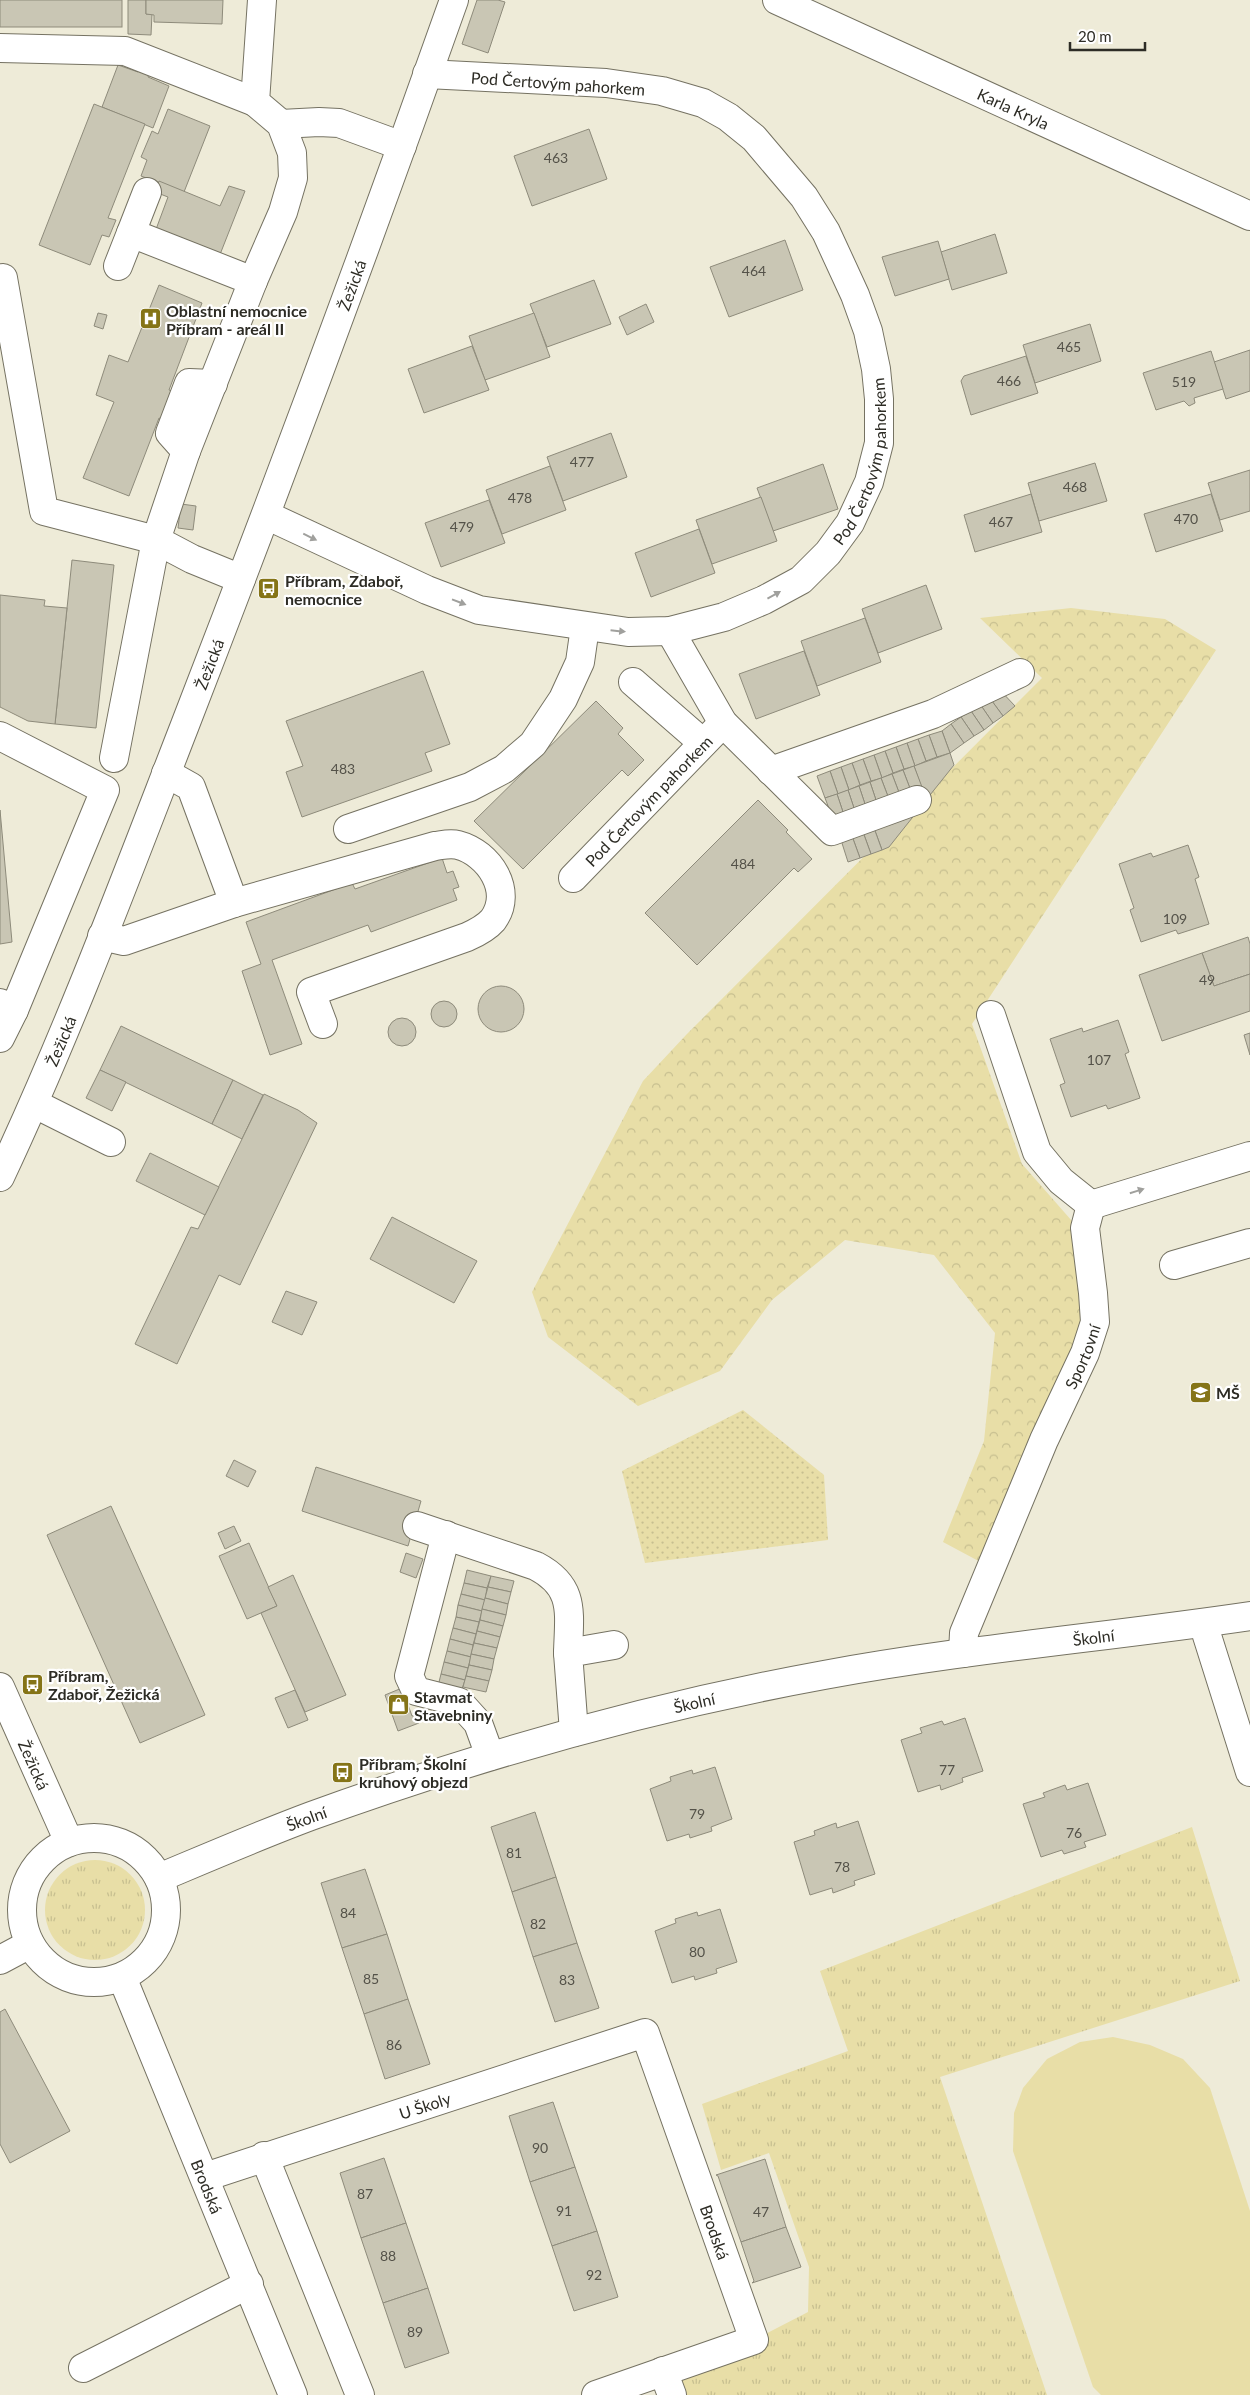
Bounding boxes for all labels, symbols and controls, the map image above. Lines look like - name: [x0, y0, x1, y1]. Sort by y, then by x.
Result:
- scale bar: [1070, 20, 1145, 52]
- text: 20 m: [1078, 27, 1112, 45]
- street label: Pod Čertovým pahorkem: [470, 67, 646, 99]
- street label: Karla Kryla: [975, 83, 1052, 133]
- house number: 463: [544, 149, 568, 166]
- street label: Žežická: [333, 257, 369, 313]
- house number: 464: [742, 262, 766, 279]
- place label: Oblastní nemocnice Příbram - areál II: [166, 301, 307, 338]
- hospital icon: Oblastní nemocnice Příbram - areál II: [138, 307, 162, 331]
- house number: 465: [1057, 338, 1081, 355]
- house number: 466: [997, 372, 1021, 389]
- house number: 519: [1172, 373, 1196, 390]
- street label: Pod Čertovým pahorkem: [828, 377, 889, 548]
- house number: 477: [570, 453, 594, 470]
- house number: 468: [1063, 478, 1087, 495]
- house number: 478: [508, 489, 532, 506]
- house number: 470: [1174, 510, 1198, 527]
- house number: 467: [989, 513, 1013, 530]
- house number: 479: [450, 518, 474, 535]
- one-way arrow: [303, 533, 317, 541]
- place label: Příbram, Zdaboř, nemocnice: [285, 571, 404, 608]
- bus stop icon: Příbram, Zdaboř, nemocnice: [257, 577, 281, 601]
- one-way arrow: [767, 590, 781, 599]
- one-way arrow: [451, 599, 466, 607]
- one-way arrow: [610, 627, 626, 635]
- street label: Žežická: [190, 636, 227, 692]
- street label: Pod Čertovým pahorkem: [581, 731, 716, 870]
- house number: 483: [331, 760, 355, 777]
- house number: 484: [731, 855, 755, 872]
- house number: 109: [1163, 910, 1187, 927]
- house number: 49: [1199, 971, 1215, 988]
- street label: Žežická: [41, 1013, 79, 1069]
- house number: 107: [1087, 1051, 1111, 1068]
- one-way arrow: [1130, 1186, 1145, 1194]
- street label: Sportovní: [1060, 1321, 1104, 1392]
- school or university icon: MŠ: [1188, 1380, 1212, 1404]
- place label: MŠ: [1216, 1383, 1240, 1402]
- street label: Školní: [1071, 1624, 1117, 1649]
- place label: Příbram, Zdaboř, Žežická: [48, 1666, 160, 1703]
- bus stop icon: Příbram, Zdaboř, Žežická: [20, 1672, 44, 1696]
- place label: Stavmat Stavebniny: [414, 1687, 493, 1724]
- street label: Školní: [671, 1688, 718, 1716]
- shop icon: Stavmat Stavebniny: [386, 1693, 410, 1717]
- street label: Žežická: [15, 1737, 54, 1793]
- place label: Příbram, Školní kruhový objezd: [359, 1754, 468, 1791]
- bus stop icon: Příbram, Školní kruhový objezd: [331, 1760, 355, 1784]
- house number: 77: [939, 1761, 955, 1778]
- street label: Školní: [283, 1801, 330, 1834]
- house number: 79: [689, 1805, 705, 1822]
- house number: 76: [1066, 1824, 1082, 1841]
- house number: 81: [506, 1844, 522, 1861]
- house number: 78: [834, 1858, 850, 1875]
- house number: 84: [340, 1904, 356, 1921]
- house number: 82: [530, 1915, 546, 1932]
- house number: 80: [689, 1943, 705, 1960]
- house number: 85: [363, 1970, 379, 1987]
- house number: 83: [559, 1971, 575, 1988]
- house number: 86: [386, 2036, 402, 2053]
- street label: U Školy: [396, 2088, 454, 2122]
- house number: 90: [532, 2139, 548, 2156]
- street label: Brodská: [188, 2156, 227, 2216]
- house number: 87: [357, 2185, 373, 2202]
- house number: 91: [556, 2202, 572, 2219]
- street label: Brodská: [697, 2202, 734, 2262]
- house number: 47: [753, 2203, 769, 2220]
- house number: 88: [380, 2247, 396, 2264]
- house number: 92: [586, 2266, 602, 2283]
- house number: 89: [407, 2323, 423, 2340]

